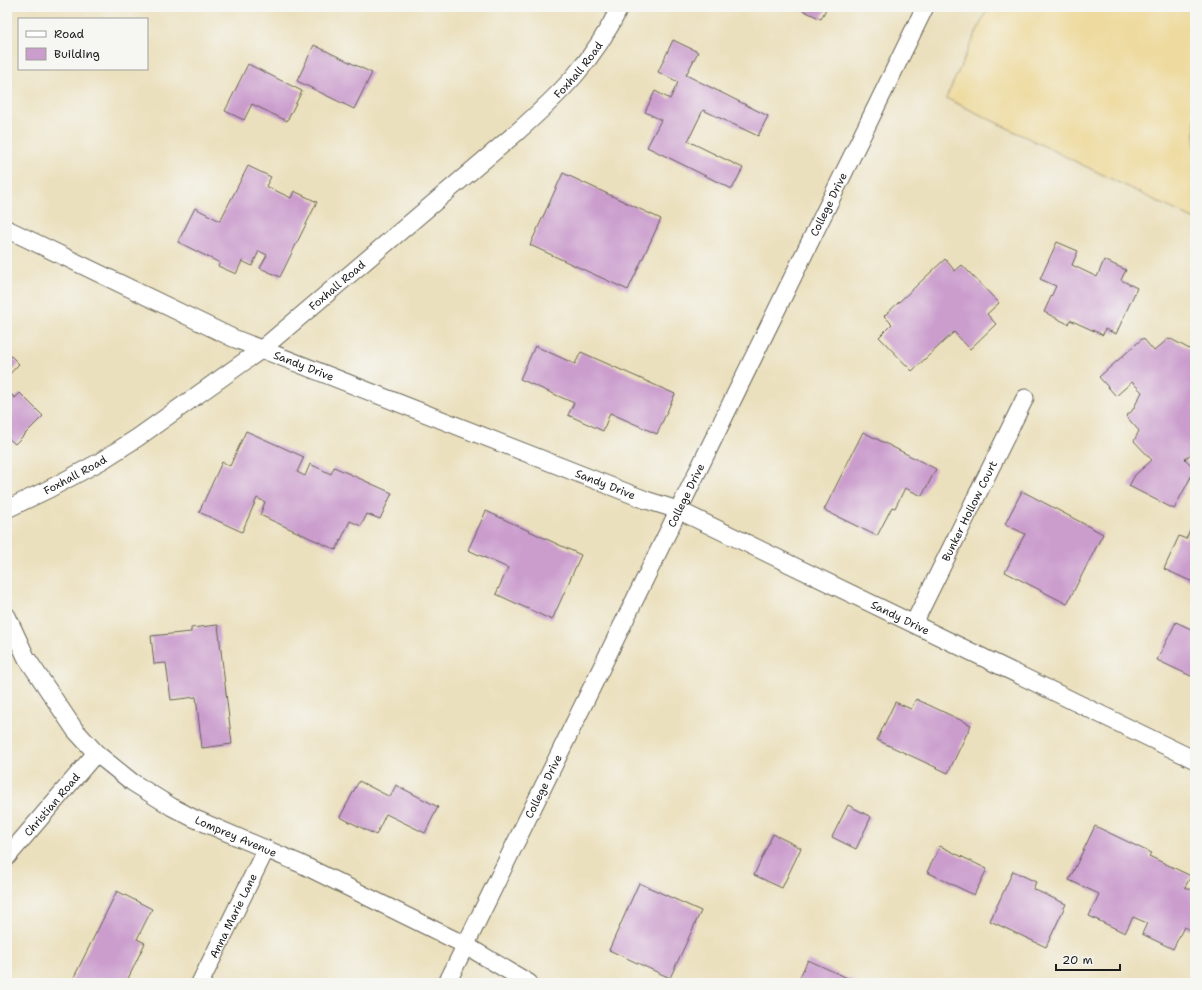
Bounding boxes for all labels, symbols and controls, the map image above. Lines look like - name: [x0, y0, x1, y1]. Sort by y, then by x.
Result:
- legend: [18, 18, 148, 70]
- text: Road: [54, 26, 85, 42]
- street label: Foxhall Road: [550, 38, 606, 101]
- text: Building: [54, 46, 100, 62]
- street label: College Drive: [806, 170, 850, 239]
- street label: Foxhall Road: [305, 257, 368, 314]
- street label: Sandy Drive: [272, 347, 336, 384]
- street label: Foxhall Road: [41, 452, 109, 498]
- street label: Bunker Hollow Court: [938, 458, 1001, 564]
- street label: College Drive: [664, 461, 708, 530]
- street label: Sandy Drive: [573, 466, 638, 503]
- street label: Sandy Drive: [868, 597, 932, 638]
- street label: College Drive: [521, 752, 565, 821]
- street label: Christian Road: [21, 770, 83, 839]
- street label: Lomprey Avenue: [193, 812, 279, 860]
- street label: Anna Marie Lane: [206, 871, 260, 961]
- scale bar: [1056, 946, 1120, 972]
- text: 20 m: [1062, 952, 1093, 968]

